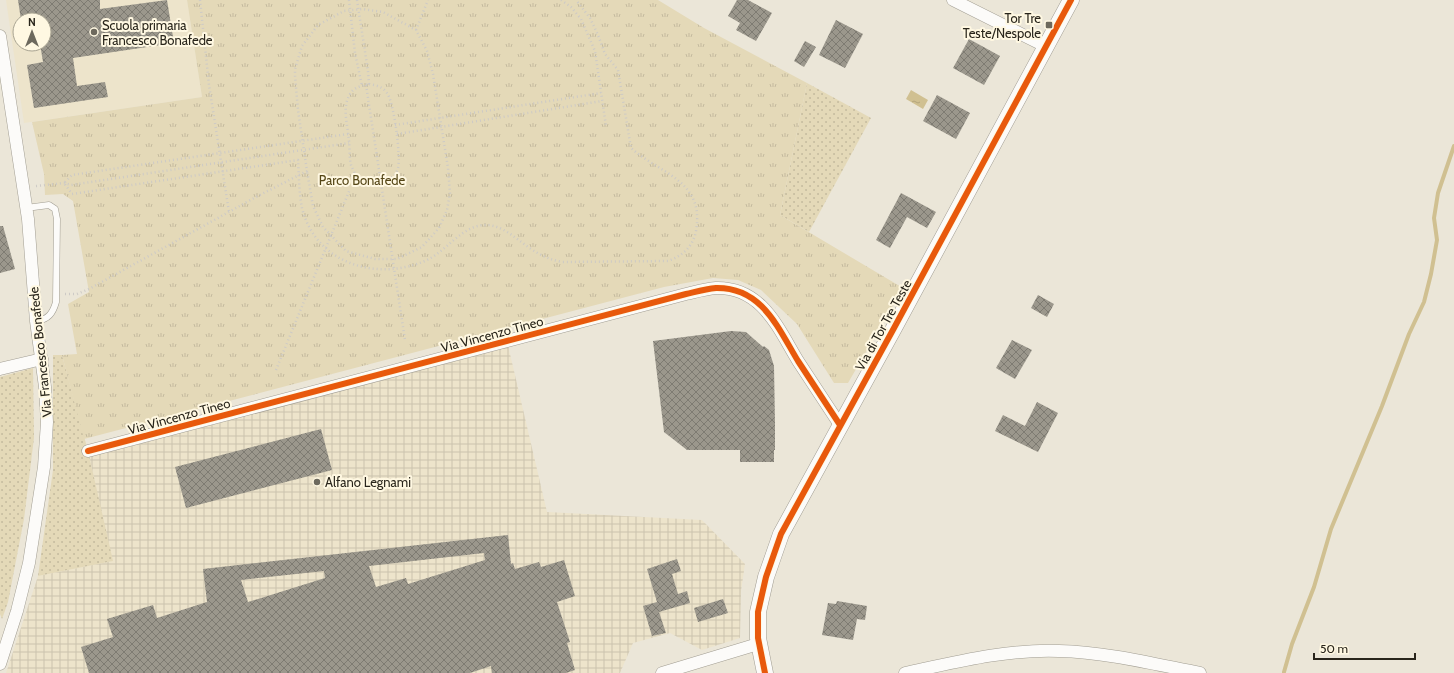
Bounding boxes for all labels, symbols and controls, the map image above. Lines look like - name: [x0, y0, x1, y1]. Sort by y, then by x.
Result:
- place label: Tor Tre Teste/Nespole: [963, 10, 1041, 41]
- north arrow: [12, 12, 52, 52]
- text: N: [28, 15, 36, 29]
- place label: Scuola primaria Francesco Bonafede: [102, 17, 213, 48]
- marker: Tor Tre Teste/Nespole: [1044, 20, 1054, 30]
- marker: Scuola primaria Francesco Bonafede: [89, 27, 99, 37]
- park label: Parco Bonafede: [319, 172, 406, 188]
- street label: Via di Tor Tre Teste: [851, 276, 915, 373]
- street label: Via Francesco Bonafede: [25, 286, 55, 418]
- street label: Via Vincenzo Tineo: [439, 313, 545, 355]
- street label: Via Vincenzo Tineo: [126, 395, 232, 437]
- place label: Alfano Legnami: [325, 474, 411, 490]
- marker: Alfano Legnami: [312, 477, 322, 487]
- scale bar: [1314, 635, 1415, 661]
- text: 50 m: [1320, 641, 1348, 656]

